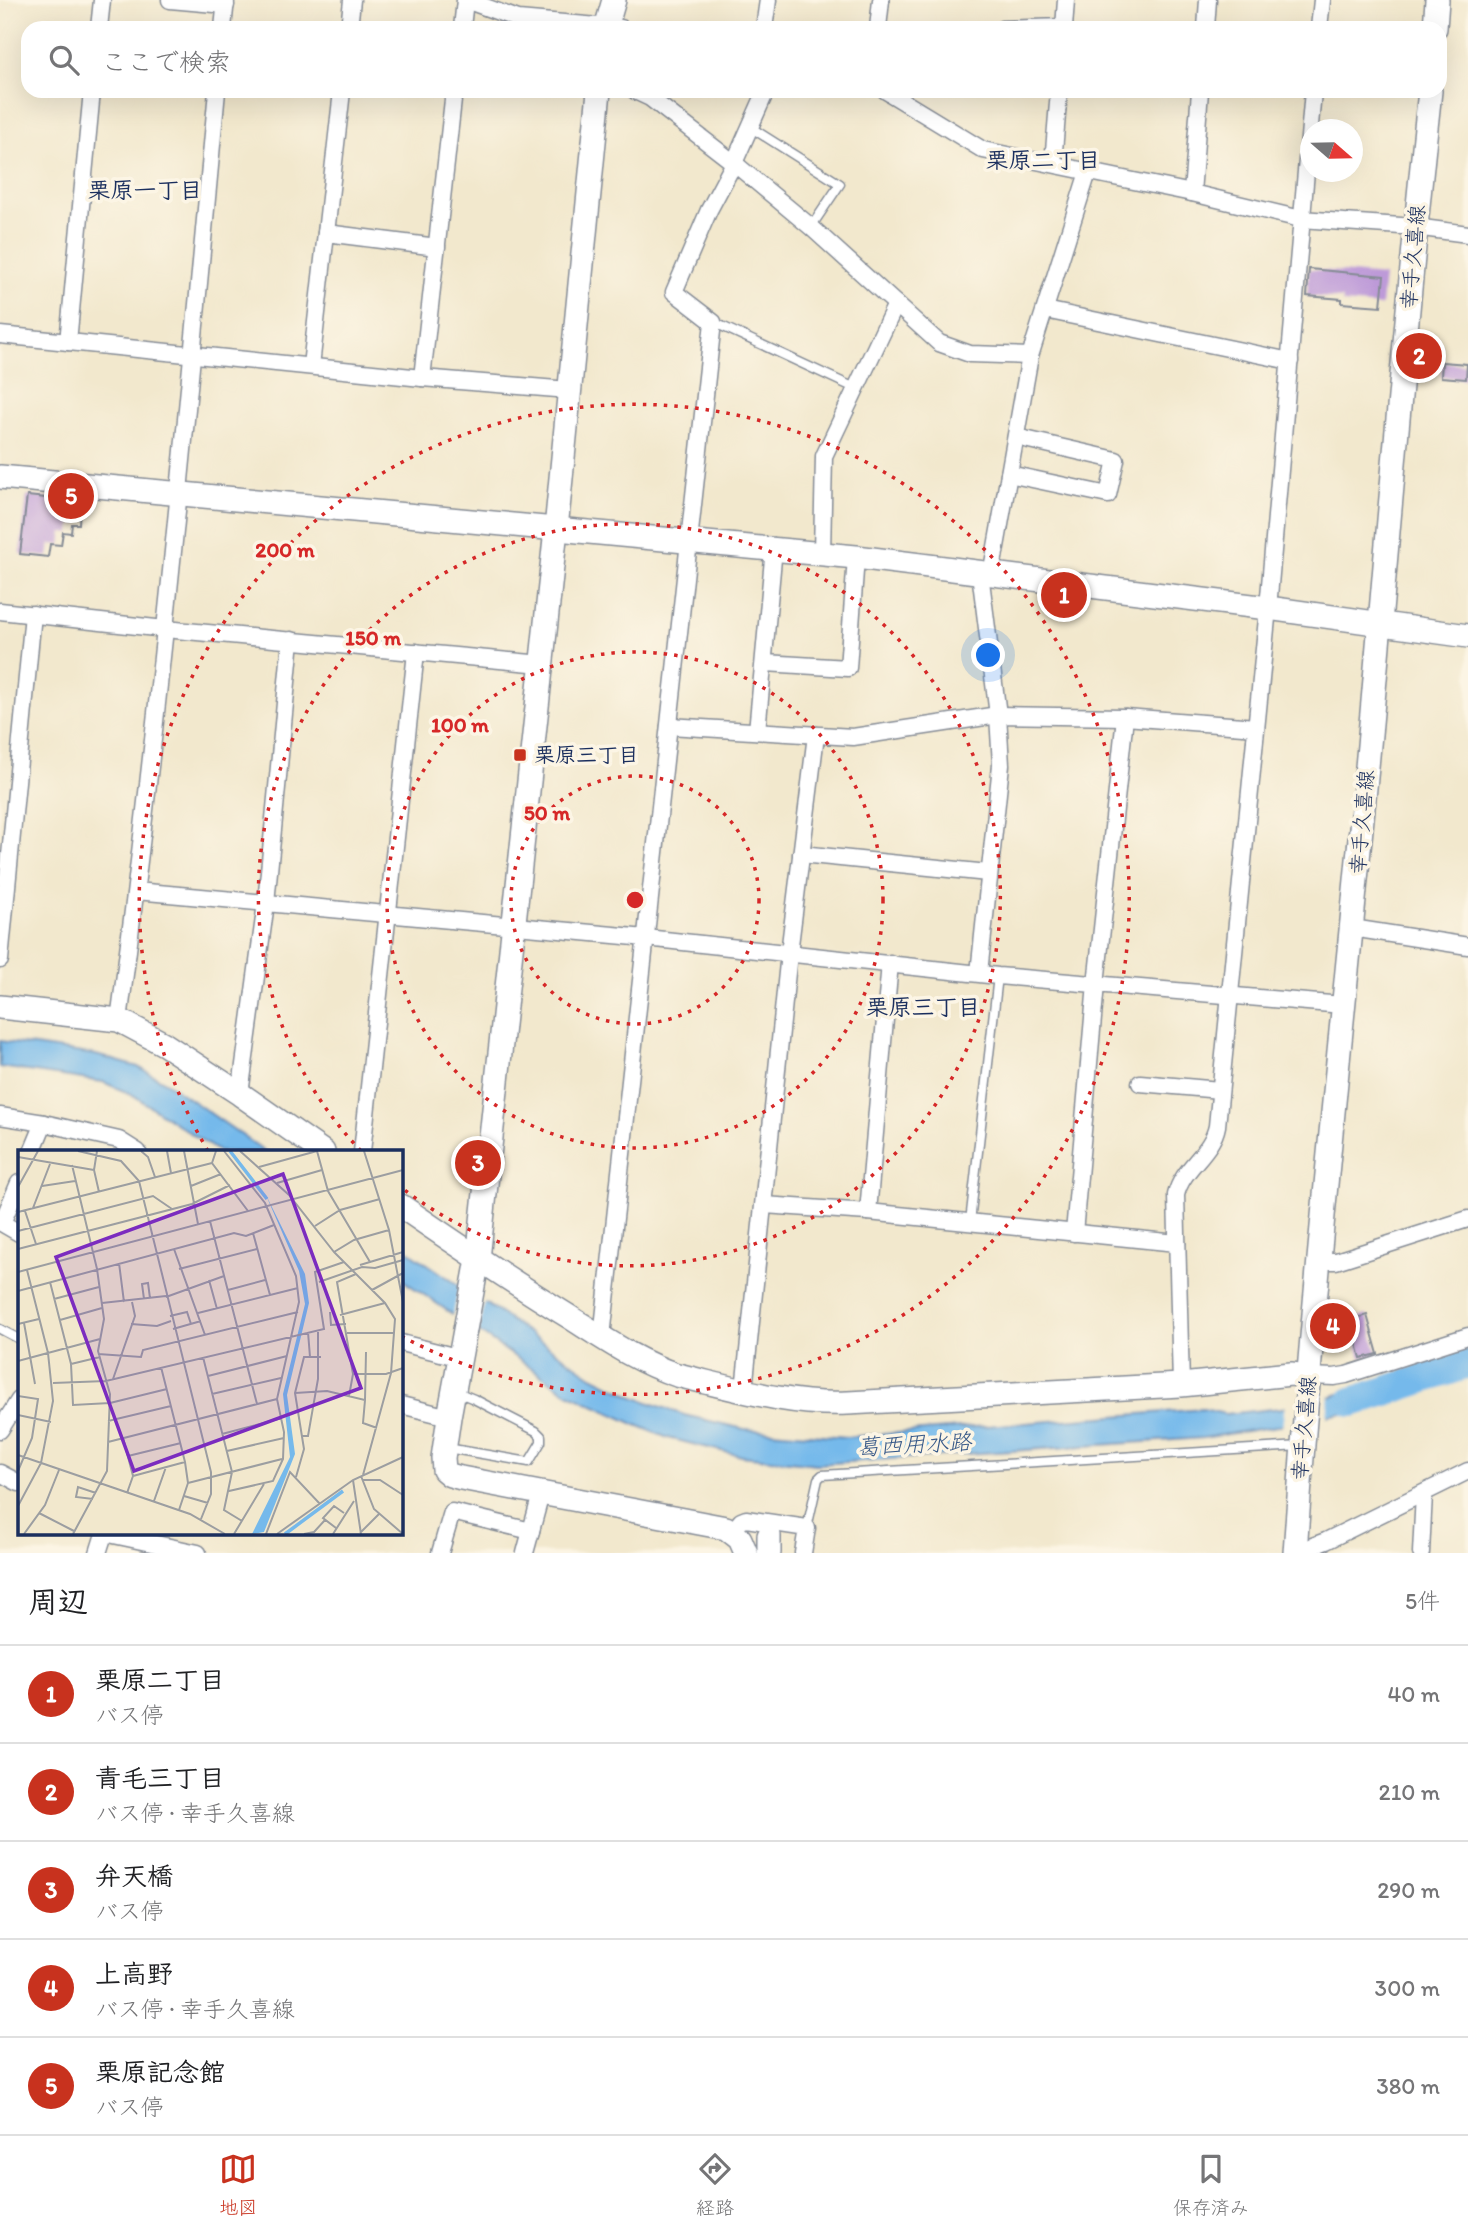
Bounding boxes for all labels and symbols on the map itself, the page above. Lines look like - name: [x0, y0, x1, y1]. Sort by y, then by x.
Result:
- north arrow: [1300, 119, 1363, 182]
- district label: 栗原二丁目: [986, 146, 1101, 174]
- district label: 栗原一丁目: [88, 176, 203, 204]
- street label: 幸手久喜線: [1395, 204, 1430, 310]
- pin: 2: [1396, 330, 1442, 382]
- pin: 5: [48, 470, 94, 522]
- text: 200 m: [255, 537, 315, 562]
- pin: 1: [1041, 569, 1087, 621]
- text: 150 m: [345, 625, 401, 650]
- your location: [971, 638, 1005, 672]
- text: 100 m: [431, 712, 489, 737]
- place label: 栗原三丁目: [534, 742, 639, 767]
- marker: 栗原三丁目: [512, 747, 528, 763]
- street label: 幸手久喜線: [1344, 769, 1379, 875]
- text: 50 m: [524, 800, 571, 825]
- centre of rings: [623, 888, 647, 912]
- district label: 栗原三丁目: [866, 993, 981, 1021]
- pin: 3: [455, 1137, 501, 1189]
- inset map: [18, 1150, 402, 1535]
- pin: 4: [1310, 1300, 1356, 1352]
- street label: 幸手久喜線: [1286, 1375, 1321, 1481]
- water label: 葛西用水路: [856, 1427, 974, 1461]

